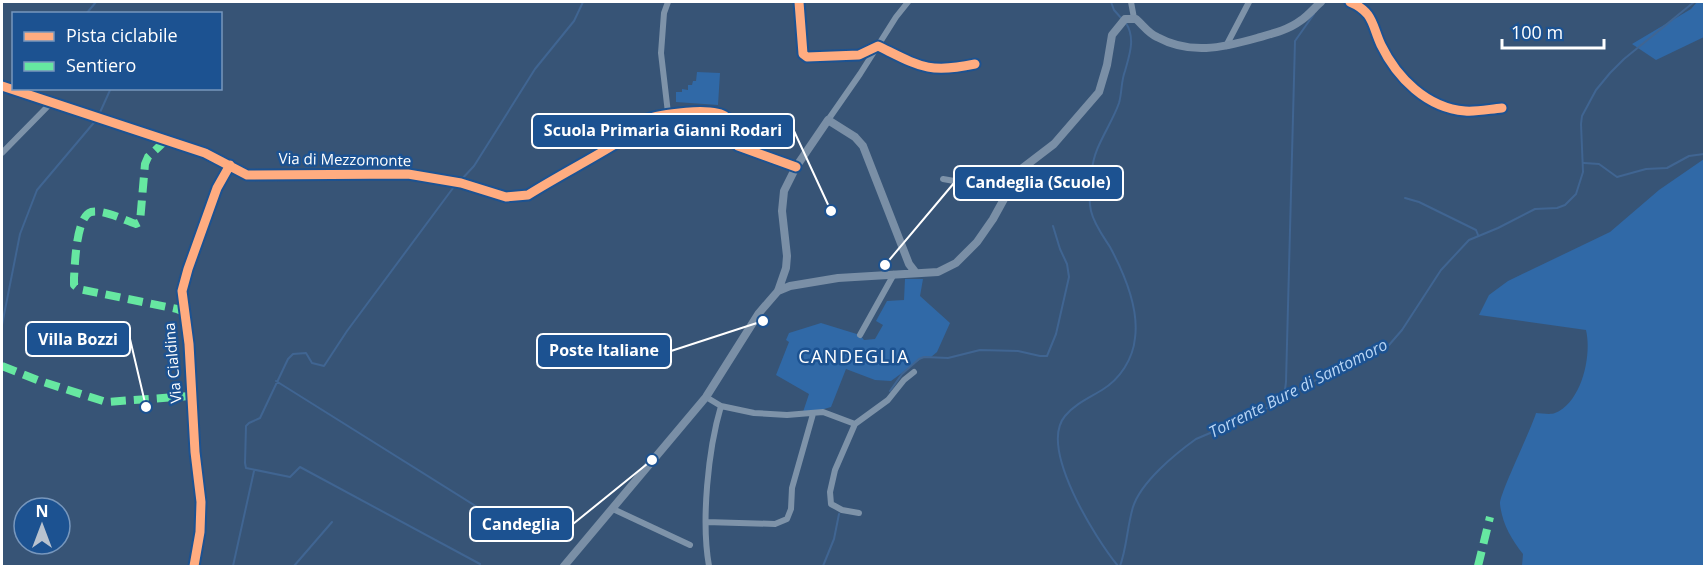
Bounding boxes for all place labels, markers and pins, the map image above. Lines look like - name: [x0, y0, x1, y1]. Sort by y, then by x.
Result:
- callout: Scuola Primaria Gianni Rodari: [532, 114, 794, 148]
- callout: Candeglia (Scuole): [954, 166, 1123, 200]
- callout: Villa Bozzi: [26, 322, 130, 356]
- callout: Poste Italiane: [537, 334, 671, 368]
- callout: Candeglia: [470, 507, 573, 541]

